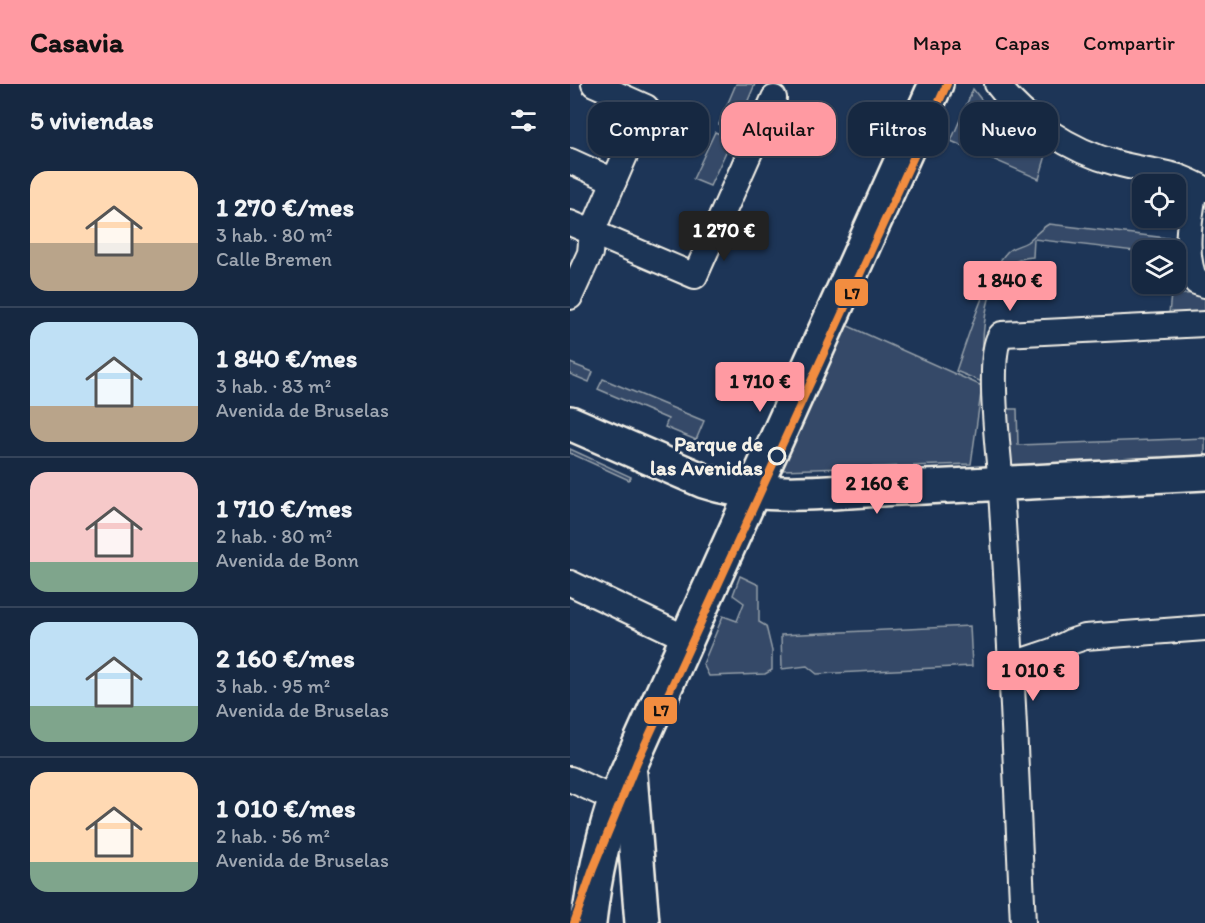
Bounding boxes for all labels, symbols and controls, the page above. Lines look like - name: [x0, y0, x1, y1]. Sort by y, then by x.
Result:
- text: Casavia: [30, 25, 124, 59]
- text: Mapa: [913, 30, 962, 55]
- text: Capas: [995, 30, 1050, 55]
- text: Compartir: [1083, 30, 1175, 55]
- chip: Comprar: [588, 102, 709, 156]
- chip: Alquilar: [721, 102, 836, 156]
- chip: Filtros: [848, 102, 948, 156]
- chip: Nuevo: [960, 102, 1058, 156]
- text: 5 viviendas: [30, 104, 154, 136]
- icon: filters: [507, 104, 540, 137]
- map controls: [1132, 174, 1186, 294]
- button: locate: [1132, 174, 1186, 228]
- text: 1 270 €/mes: [216, 191, 354, 223]
- icon: home: [78, 195, 150, 267]
- pin: 1 270 €: [669, 211, 779, 262]
- text: 1 270 €: [693, 218, 755, 242]
- text: 3 hab. · 80 m²: [216, 223, 333, 247]
- button: layers: [1132, 240, 1186, 294]
- text: Calle Bremen: [216, 247, 332, 271]
- pin: 1 840 €: [955, 261, 1065, 312]
- text: 1 840 €: [978, 268, 1043, 292]
- line badge: L7: [834, 278, 869, 307]
- text: L7: [844, 284, 860, 303]
- text: 1 840 €/mes: [216, 342, 357, 374]
- icon: home: [78, 346, 150, 418]
- pin: 1 710 €: [705, 362, 815, 413]
- text: 1 710 €: [729, 369, 791, 393]
- text: 3 hab. · 83 m²: [216, 374, 331, 398]
- text: Avenida de Bruselas: [216, 398, 389, 422]
- place label: Parque de las Avenidas: [650, 431, 763, 480]
- marker: Parque de las Avenidas: [768, 447, 786, 465]
- pin: 2 160 €: [822, 464, 932, 515]
- text: 2 160 €: [845, 471, 909, 495]
- text: 1 710 €/mes: [216, 492, 352, 524]
- icon: home: [78, 496, 150, 568]
- text: 2 hab. · 80 m²: [216, 524, 332, 548]
- text: Avenida de Bonn: [216, 548, 359, 572]
- text: 2 160 €/mes: [216, 642, 355, 674]
- icon: home: [78, 646, 150, 718]
- pin: 1 010 €: [978, 651, 1088, 702]
- text: 1 010 €: [1001, 658, 1065, 682]
- text: 3 hab. · 95 m²: [216, 674, 330, 698]
- line badge: L7: [643, 696, 678, 725]
- text: Avenida de Bruselas: [216, 698, 389, 722]
- text: L7: [653, 701, 669, 720]
- text: 1 010 €/mes: [216, 792, 356, 824]
- icon: home: [78, 796, 150, 868]
- text: 2 hab. · 56 m²: [216, 824, 330, 848]
- text: Avenida de Bruselas: [216, 848, 389, 872]

